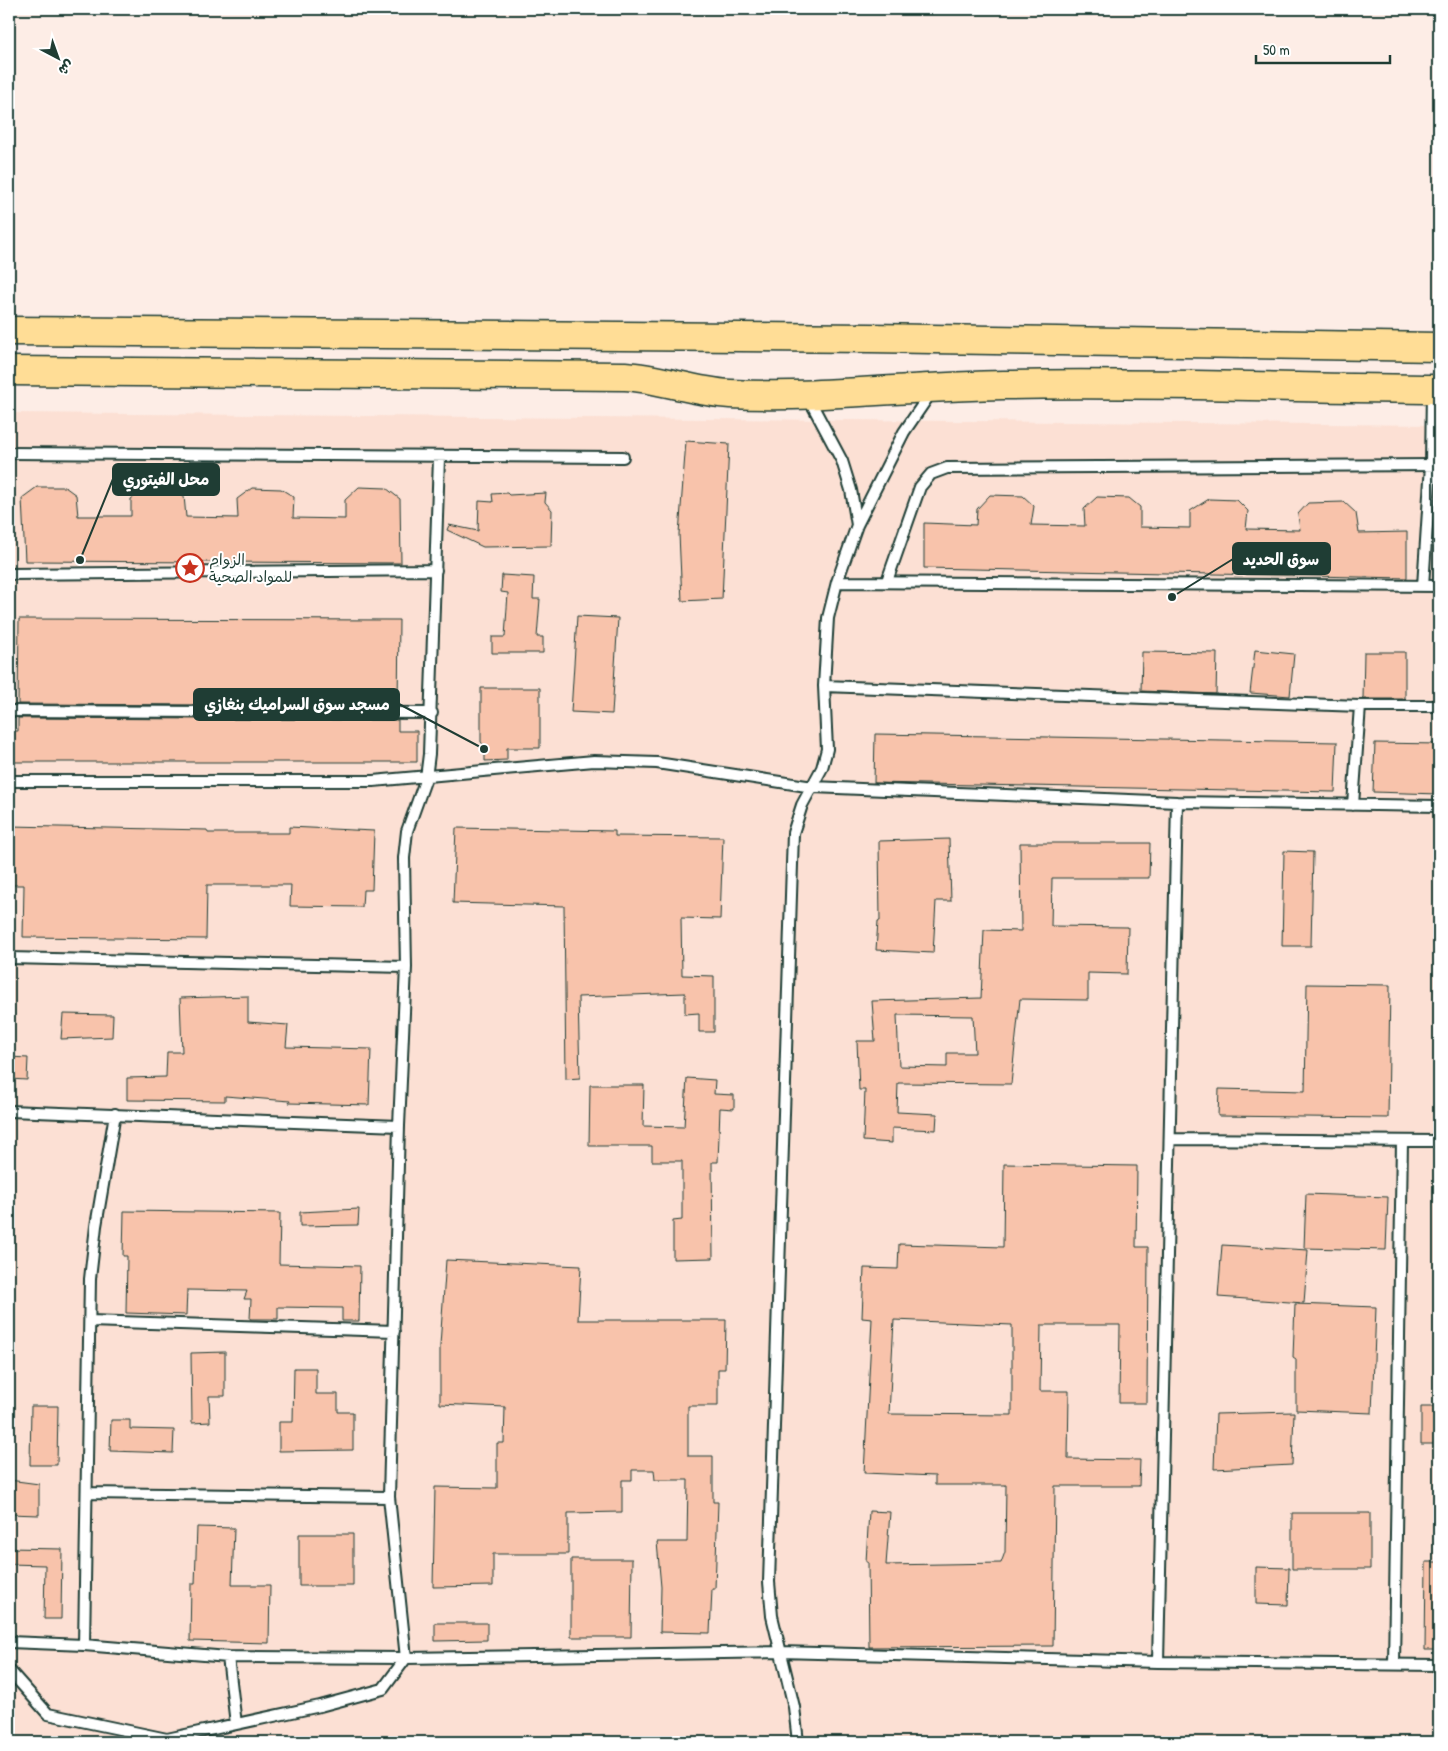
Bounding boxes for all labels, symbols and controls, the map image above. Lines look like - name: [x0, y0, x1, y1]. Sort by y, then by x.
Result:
- north arrow: [32, 32, 82, 82]
- scale bar: [1256, 32, 1389, 64]
- text: 50 m: [1263, 39, 1290, 60]
- text: ش: [55, 56, 79, 80]
- callout: محل الفيتوري: [113, 464, 219, 495]
- text: محل الفيتوري: [123, 468, 209, 492]
- callout: سوق الحديد: [1233, 543, 1330, 574]
- text: سوق الحديد: [1243, 548, 1319, 570]
- place label: الزوام للمواد الصحية: [209, 549, 292, 587]
- place icon: الزوام للمواد الصحية: [175, 553, 205, 583]
- callout: مسجد سوق السراميك بنغازي: [194, 689, 399, 720]
- text: مسجد سوق السراميك بنغازي: [204, 693, 390, 717]

